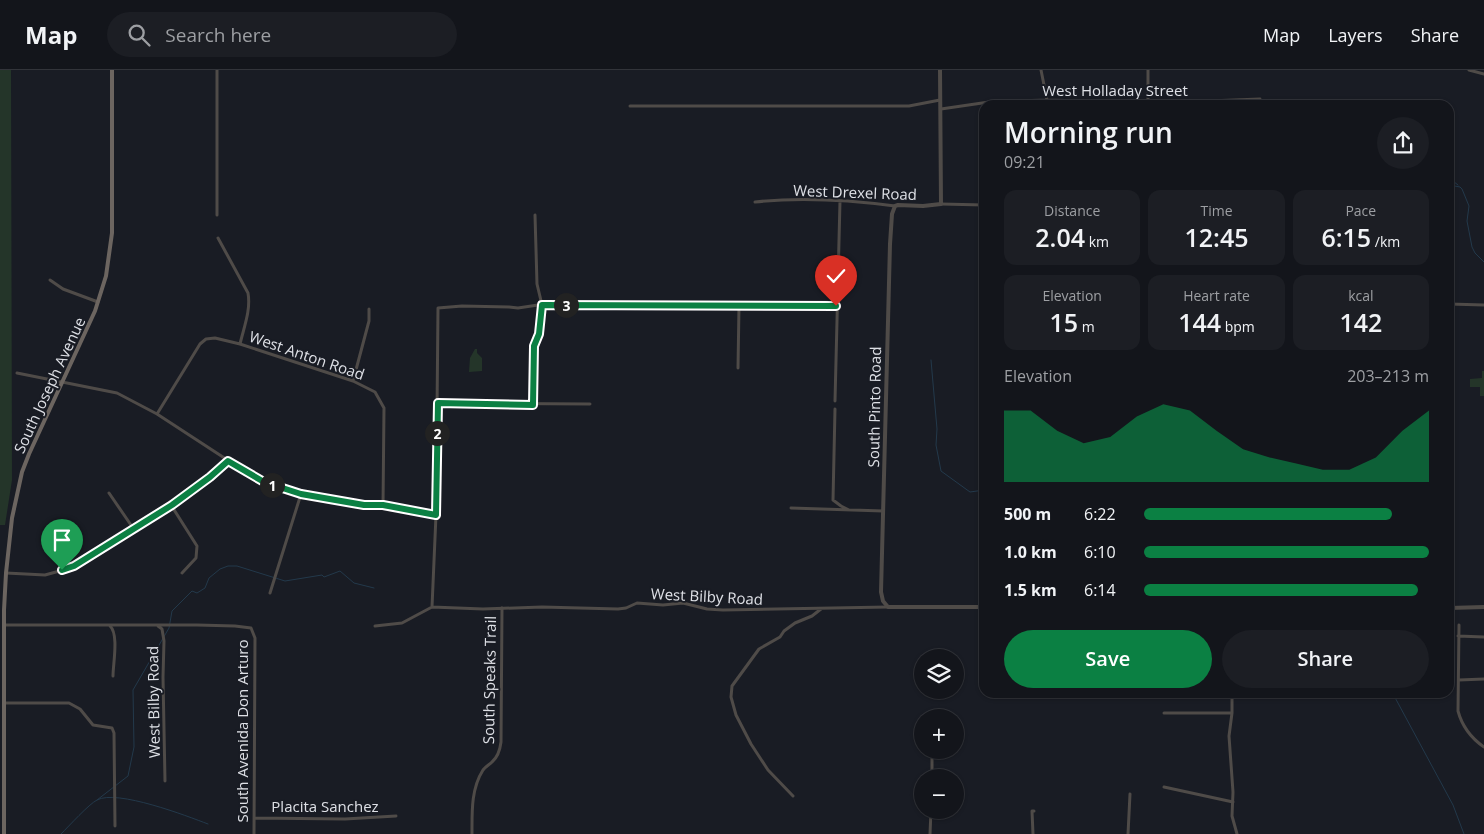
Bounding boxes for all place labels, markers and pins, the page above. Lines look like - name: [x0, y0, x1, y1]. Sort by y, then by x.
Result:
- pin: [815, 255, 857, 306]
- pin: 3: [554, 292, 578, 318]
- pin: 2: [424, 420, 450, 446]
- pin: 1: [260, 472, 284, 498]
- pin: [41, 519, 83, 570]

